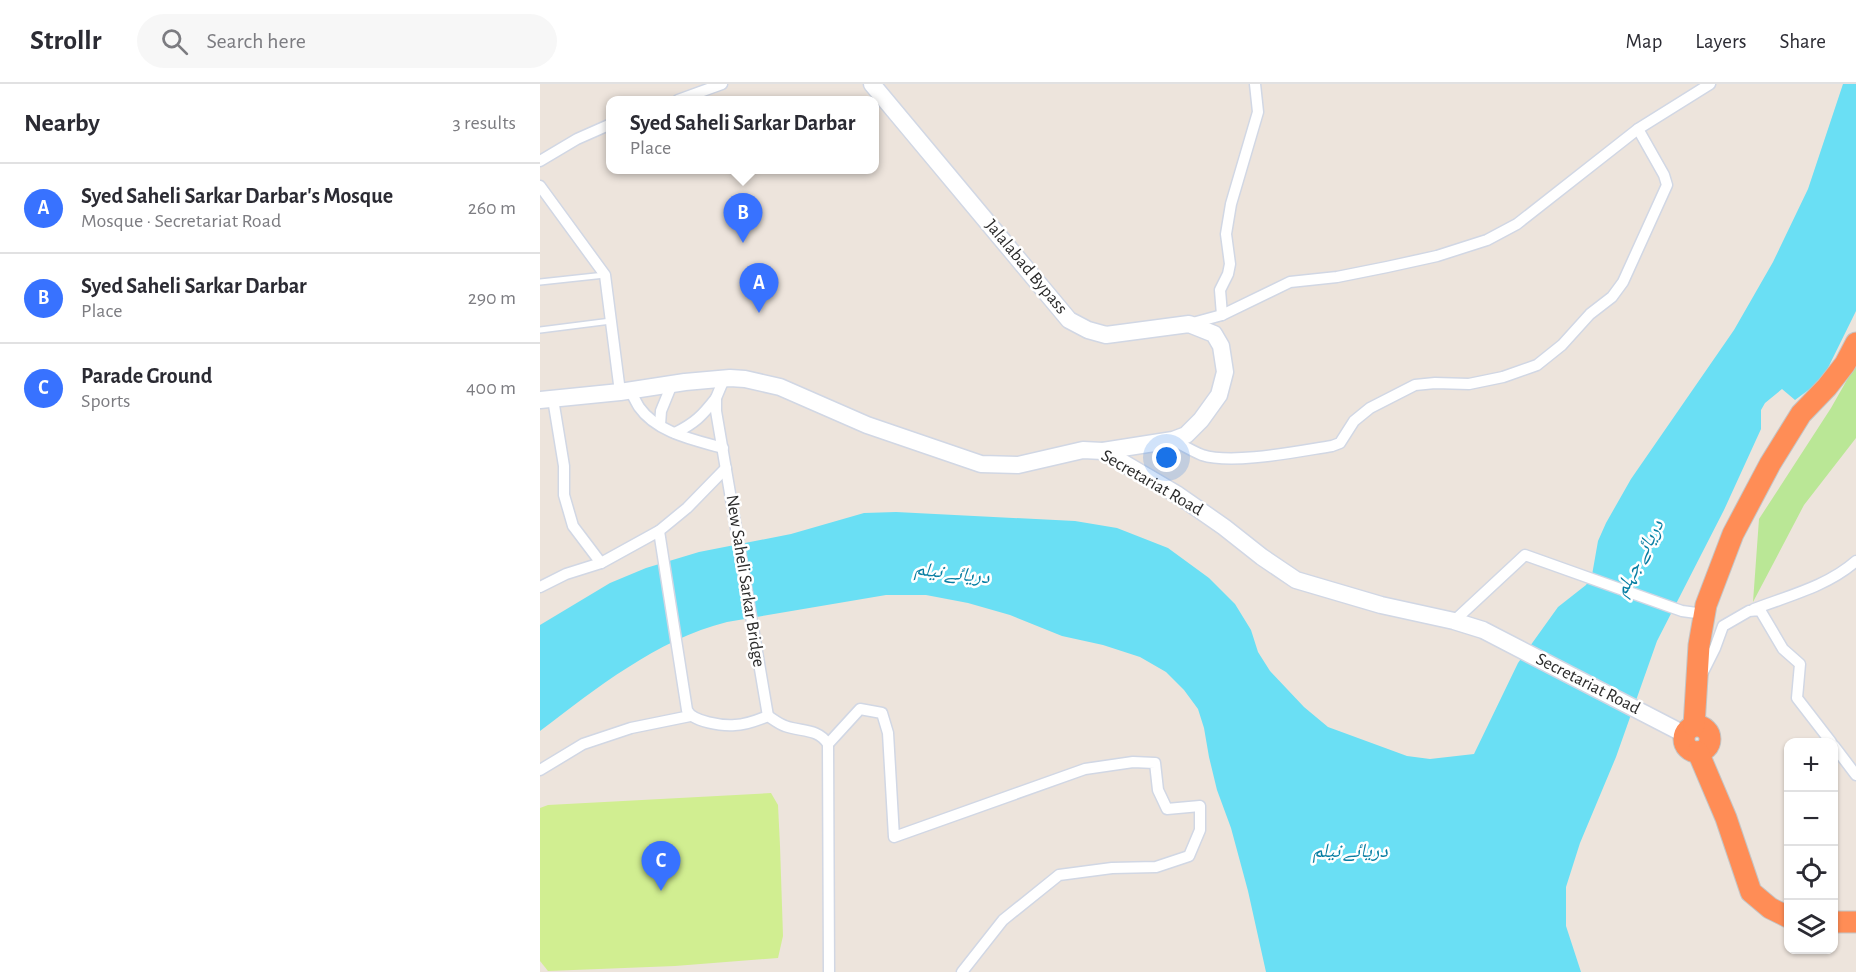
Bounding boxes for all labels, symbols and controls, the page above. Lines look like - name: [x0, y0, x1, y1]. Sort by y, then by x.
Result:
- search box: [137, 14, 557, 68]
- icon: search: [158, 25, 191, 58]
- text: Strollr: [30, 27, 101, 55]
- text: Search here: [206, 30, 306, 52]
- text: Map: [1626, 31, 1662, 52]
- text: Layers: [1695, 31, 1746, 52]
- text: Share: [1779, 31, 1826, 52]
- popup: [606, 96, 879, 174]
- text: Nearby: [24, 110, 100, 136]
- text: Syed Saheli Sarkar Darbar: [630, 112, 855, 134]
- text: 3 results: [452, 113, 516, 133]
- text: Place: [630, 138, 671, 158]
- text: Syed Saheli Sarkar Darbar's Mosque: [81, 185, 393, 207]
- pin: B: [724, 194, 762, 243]
- text: A: [38, 198, 50, 218]
- text: 260 m: [468, 198, 516, 218]
- text: Mosque · Secretariat Road: [81, 211, 281, 231]
- street label: Jalalabad Bypass: [981, 216, 1071, 318]
- pin: A: [740, 264, 778, 313]
- text: Syed Saheli Sarkar Darbar: [81, 275, 307, 297]
- text: B: [38, 288, 49, 308]
- text: 290 m: [468, 288, 516, 308]
- text: Place: [81, 301, 122, 321]
- text: Parade Ground: [81, 365, 212, 387]
- text: C: [38, 378, 49, 398]
- text: 400 m: [466, 378, 516, 398]
- text: Sports: [81, 391, 130, 411]
- your location: [1152, 443, 1181, 472]
- street label: Secretariat Road: [1098, 447, 1206, 519]
- street label: New Saheli Sarkar Bridge: [722, 494, 768, 668]
- water label: دریائے جہلم: [1611, 516, 1670, 601]
- water label: دریائے نیلم: [913, 558, 992, 591]
- street label: Secretariat Road: [1533, 650, 1643, 718]
- map controls: [1784, 738, 1838, 954]
- button: +: [1784, 738, 1838, 792]
- button: −: [1784, 792, 1838, 846]
- water label: دریائے نیلم: [1312, 841, 1389, 864]
- pin: C: [642, 842, 680, 891]
- button: locate: [1784, 846, 1838, 900]
- button: layers: [1784, 900, 1838, 954]

